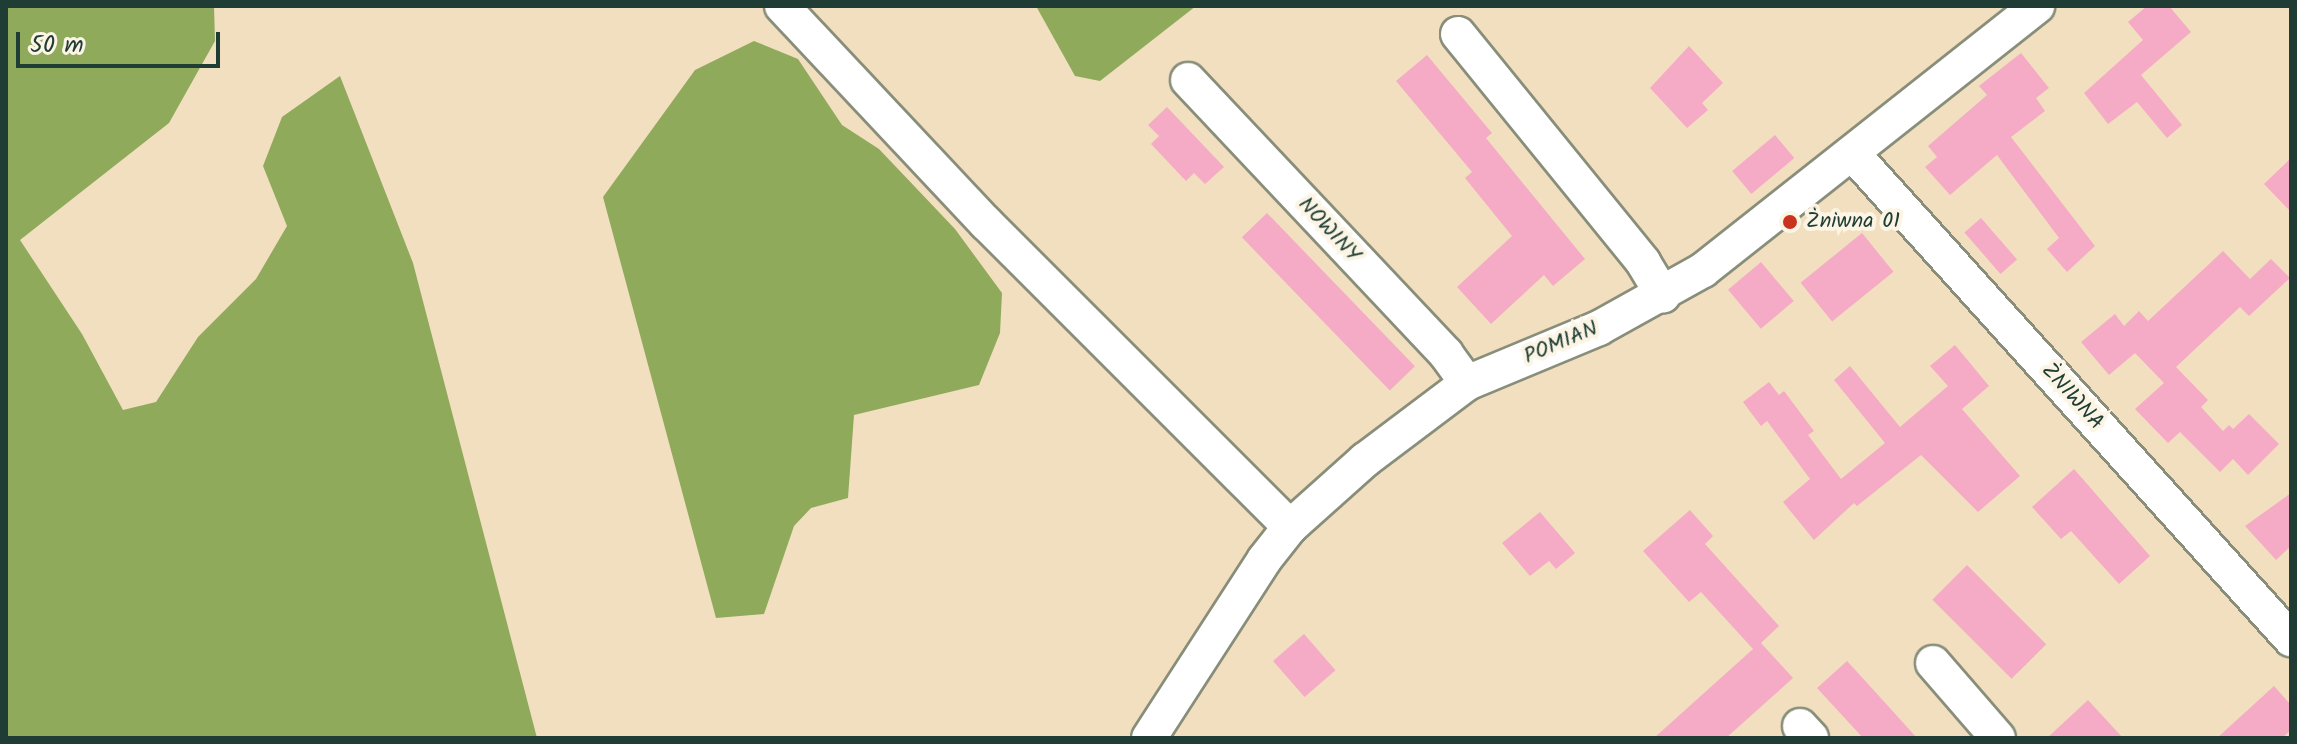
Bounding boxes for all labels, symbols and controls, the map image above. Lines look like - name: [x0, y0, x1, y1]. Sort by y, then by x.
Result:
- scale bar: [20, 16, 224, 66]
- text: 50 m: [30, 26, 84, 65]
- street label: NOWINY: [1292, 192, 1366, 268]
- place label: Żniwna 01: [1806, 209, 1900, 235]
- marker: Żniwna 01: [1781, 213, 1799, 231]
- street label: POMIAN: [1520, 316, 1602, 370]
- street label: ŻNIWNA: [2035, 358, 2109, 436]

